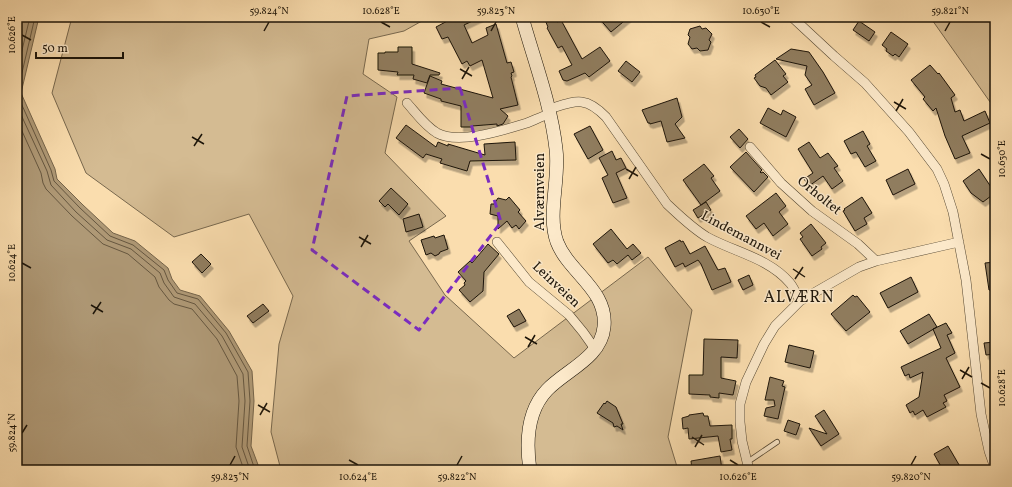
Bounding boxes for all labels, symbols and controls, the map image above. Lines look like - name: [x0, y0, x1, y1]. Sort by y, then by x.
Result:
- text: 59.824°N: [249, 4, 289, 18]
- text: 10.628°E: [362, 4, 400, 18]
- text: 59.823°N: [477, 4, 516, 18]
- text: 10.630°E: [742, 4, 780, 18]
- text: 59.821°N: [931, 4, 969, 18]
- text: 10.626°E: [5, 16, 19, 54]
- scale bar: [36, 34, 123, 60]
- text: 50 m: [42, 41, 68, 57]
- text: 10.630°E: [995, 140, 1009, 178]
- street label: Alværnveien: [531, 153, 550, 231]
- street label: Orholtet: [793, 172, 845, 220]
- street label: Lindemannvei: [697, 207, 785, 265]
- text: 10.624°E: [5, 244, 19, 282]
- street label: Leinveien: [528, 258, 584, 312]
- district label: ALVÆRN: [764, 287, 834, 309]
- text: 10.628°E: [995, 369, 1009, 407]
- text: 59.824°N: [5, 413, 19, 453]
- text: 59.823°N: [211, 470, 250, 484]
- text: 10.624°E: [339, 470, 377, 484]
- text: 59.822°N: [438, 470, 477, 484]
- text: 10.626°E: [719, 470, 757, 484]
- text: 59.820°N: [891, 470, 931, 484]

